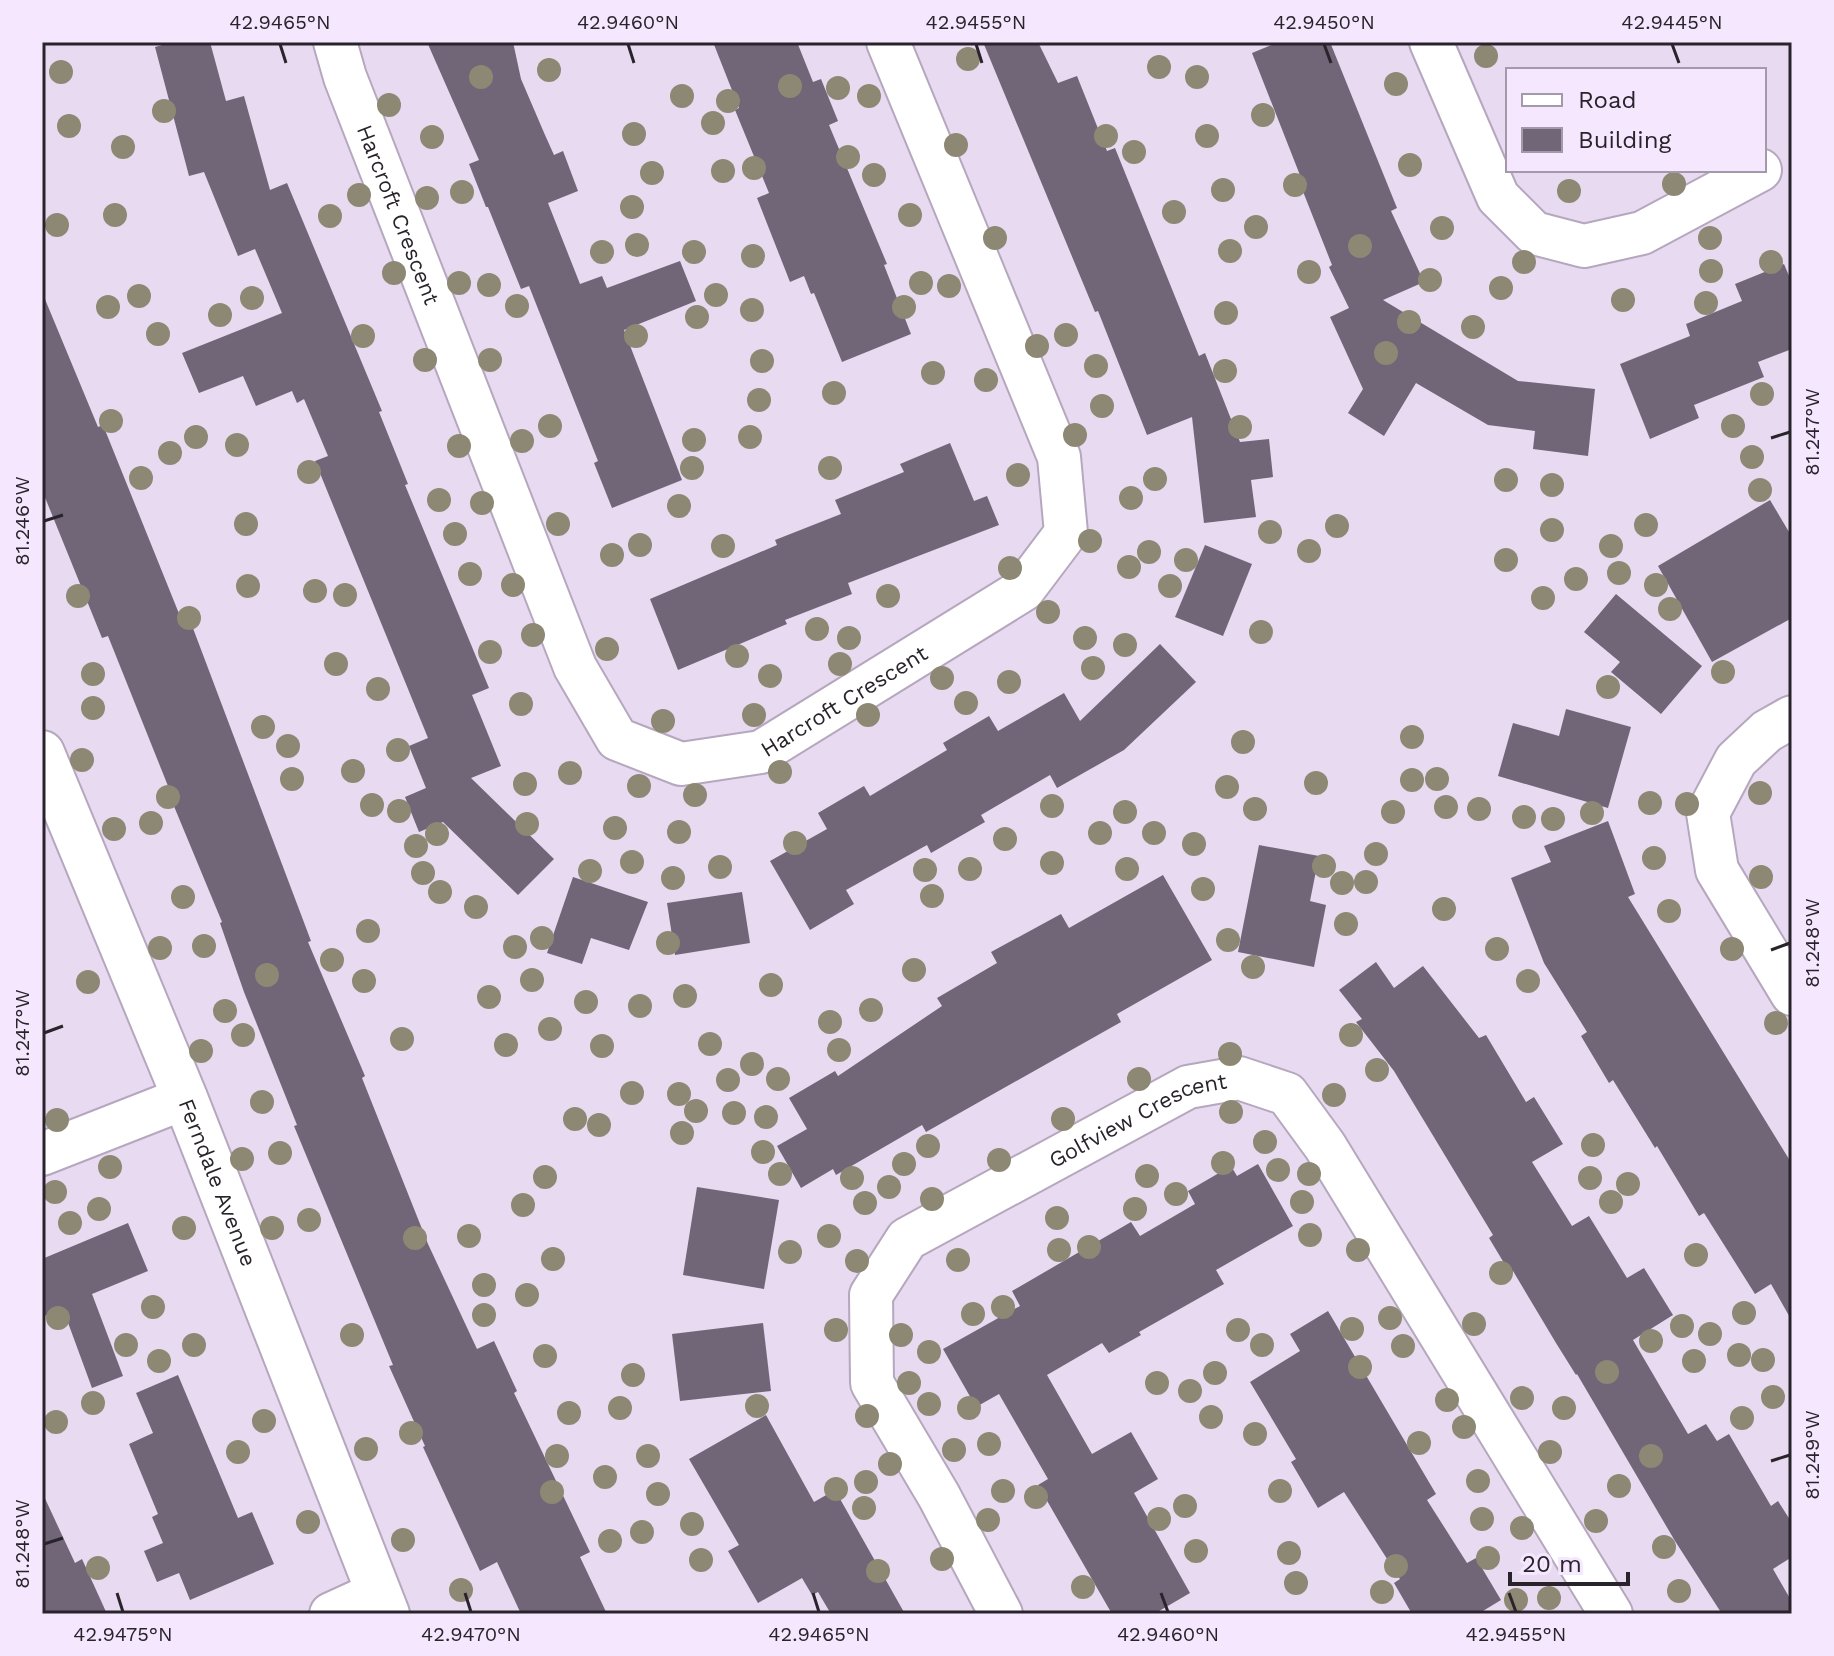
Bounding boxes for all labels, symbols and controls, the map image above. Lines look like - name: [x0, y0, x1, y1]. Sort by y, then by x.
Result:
- text: 42.9465°N: [229, 10, 331, 34]
- text: 42.9460°N: [577, 10, 679, 34]
- text: 42.9455°N: [926, 10, 1026, 34]
- text: 42.9450°N: [1273, 10, 1375, 34]
- text: 42.9445°N: [1621, 10, 1723, 34]
- legend: [1506, 68, 1766, 172]
- text: Road: [1578, 86, 1637, 114]
- street label: Harcroft Crescent: [352, 121, 445, 308]
- text: Building: [1578, 126, 1671, 154]
- text: 81.247°W: [1800, 388, 1824, 476]
- text: 81.246°W: [10, 476, 34, 566]
- street label: Harcroft Crescent: [756, 640, 932, 762]
- text: 81.248°W: [1800, 898, 1824, 988]
- text: 81.247°W: [10, 989, 34, 1077]
- street label: Golfview Crescent: [1044, 1068, 1229, 1172]
- street label: Ferndale Avenue: [174, 1095, 262, 1270]
- text: 81.249°W: [1800, 1410, 1824, 1500]
- text: 81.248°W: [10, 1499, 34, 1589]
- scale bar: [1510, 1536, 1628, 1586]
- text: 20 m: [1522, 1550, 1582, 1578]
- text: 42.9475°N: [73, 1622, 173, 1646]
- text: 42.9470°N: [421, 1622, 521, 1646]
- text: 42.9465°N: [768, 1622, 870, 1646]
- text: 42.9460°N: [1117, 1622, 1219, 1646]
- text: 42.9455°N: [1466, 1622, 1566, 1646]

